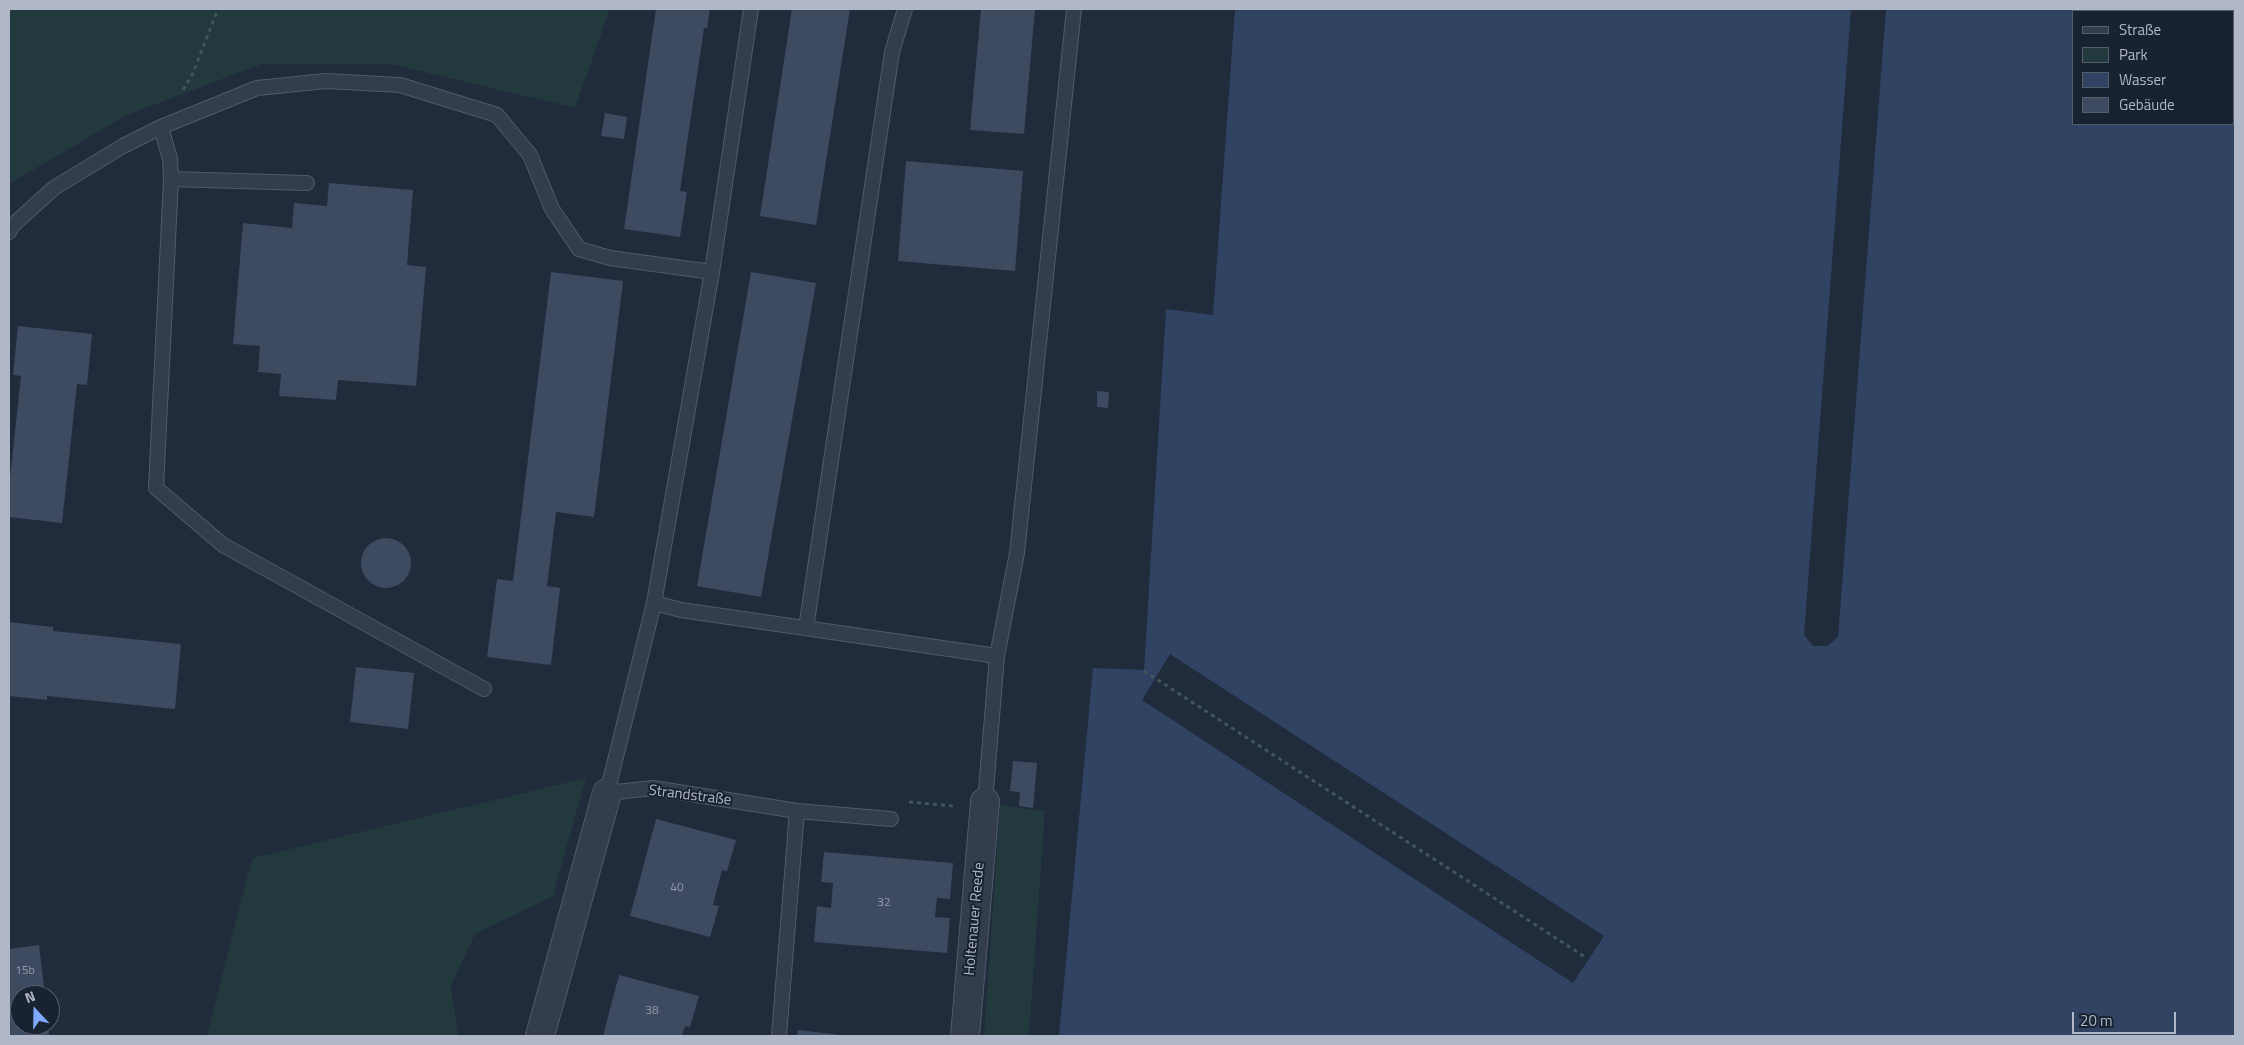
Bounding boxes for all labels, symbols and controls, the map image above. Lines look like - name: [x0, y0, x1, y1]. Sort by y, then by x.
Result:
- legend: [2072, 10, 2234, 125]
- text: Straße: [2119, 18, 2161, 41]
- text: Park: [2119, 43, 2148, 66]
- text: Wasser: [2119, 68, 2166, 91]
- text: Gebäude: [2119, 93, 2175, 116]
- street label: Strandstraße: [648, 782, 732, 810]
- street label: Holtenauer Reede: [961, 862, 989, 976]
- house number: 40: [670, 881, 684, 895]
- house number: 32: [877, 896, 891, 910]
- house number: 15b: [15, 964, 35, 978]
- north arrow: [10, 985, 60, 1035]
- text: N: [22, 985, 38, 1008]
- scale bar: [2074, 1002, 2178, 1034]
- house number: 38: [645, 1004, 659, 1018]
- text: 20 m: [2080, 1009, 2113, 1032]

